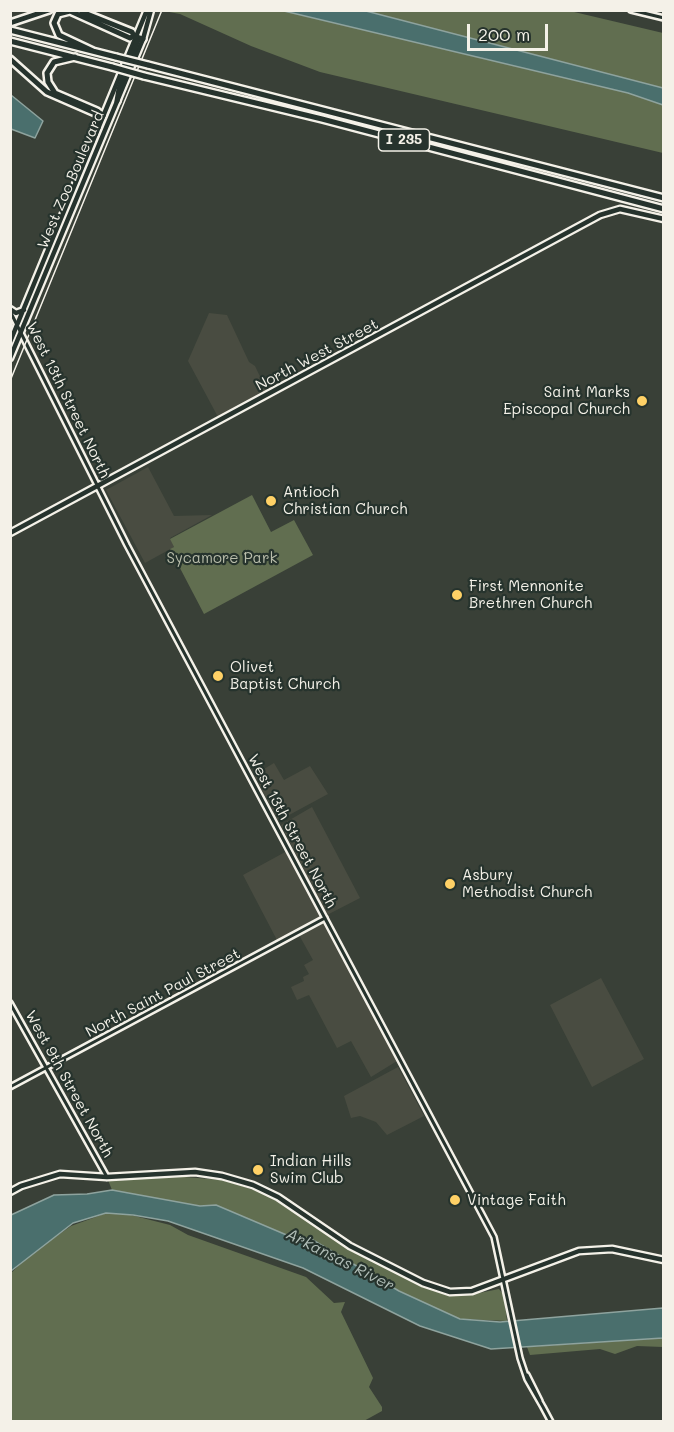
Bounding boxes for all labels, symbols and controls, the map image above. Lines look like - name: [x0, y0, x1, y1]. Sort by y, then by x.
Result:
- scale bar: [470, 12, 551, 50]
- text: 200 m: [478, 22, 530, 46]
- street label: West Zoo Boulevard: [34, 109, 108, 251]
- road number: I 235: [378, 129, 430, 151]
- street label: North West Street: [253, 315, 381, 395]
- street label: West 13th Street North: [22, 319, 114, 481]
- place label: Saint Marks Episcopal Church: [503, 383, 630, 418]
- marker: Saint Marks Episcopal Church: [635, 394, 649, 408]
- place label: Antioch Christian Church: [283, 483, 407, 518]
- marker: Antioch Christian Church: [264, 494, 278, 508]
- park label: Sycamore Park: [167, 549, 277, 567]
- place label: First Mennonite Brethren Church: [469, 577, 592, 612]
- marker: First Mennonite Brethren Church: [450, 588, 464, 602]
- place label: Olivet Baptist Church: [230, 658, 340, 693]
- marker: Olivet Baptist Church: [211, 669, 225, 683]
- street label: West 13th Street North: [244, 751, 340, 911]
- place label: Asbury Methodist Church: [462, 866, 592, 901]
- marker: Asbury Methodist Church: [443, 877, 457, 891]
- street label: North Saint Paul Street: [83, 945, 243, 1041]
- street label: West 9th Street North: [21, 1007, 117, 1161]
- place label: Indian Hills Swim Club: [270, 1152, 352, 1187]
- marker: Indian Hills Swim Club: [251, 1163, 265, 1177]
- place label: Vintage Faith: [467, 1191, 566, 1209]
- marker: Vintage Faith: [448, 1193, 462, 1207]
- water label: Arkansas River: [283, 1225, 397, 1295]

